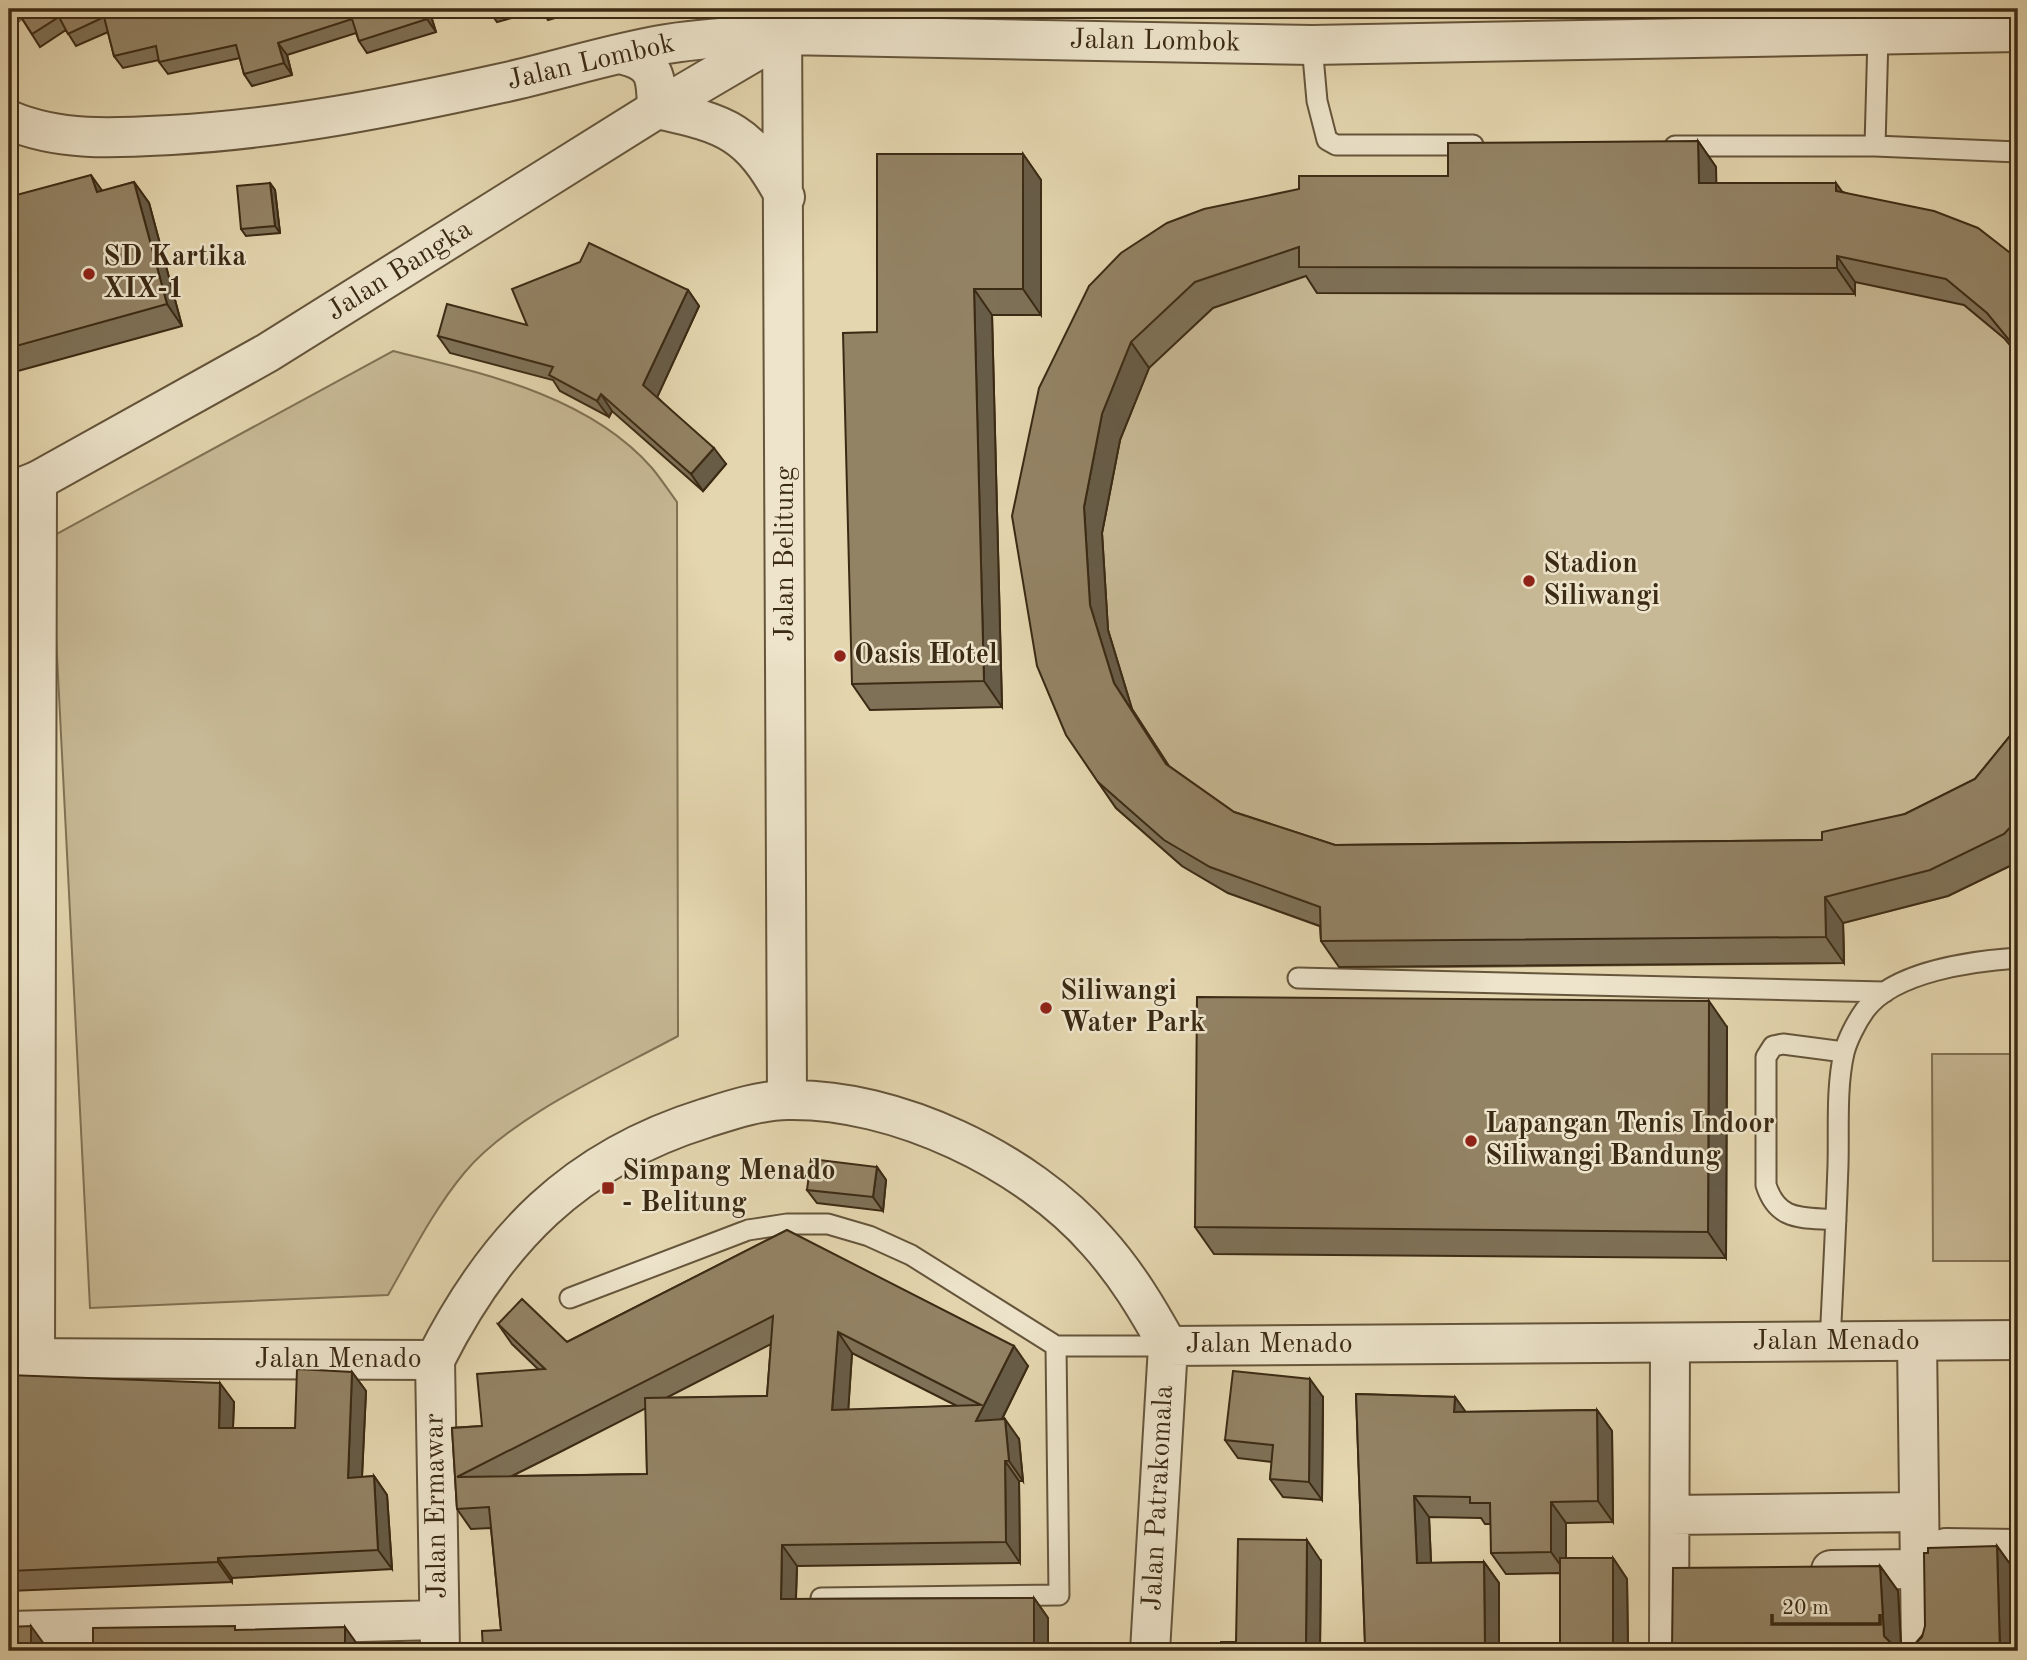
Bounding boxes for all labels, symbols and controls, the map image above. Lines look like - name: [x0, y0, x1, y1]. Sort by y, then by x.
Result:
- street label: Jalan Lombok: [1069, 27, 1241, 57]
- street label: Jalan Lombok: [505, 30, 677, 96]
- street label: Jalan Bangka: [323, 215, 478, 327]
- place label: SD Kartika XIX-1: [103, 244, 247, 304]
- marker: SD Kartika XIX-1: [81, 266, 97, 282]
- street label: Jalan Belitung: [772, 466, 800, 642]
- place label: Stadion Siliwangi: [1543, 551, 1660, 611]
- marker: Stadion Siliwangi: [1521, 573, 1537, 589]
- place label: Oasis Hotel: [854, 642, 998, 670]
- marker: Oasis Hotel: [832, 648, 848, 664]
- place label: Siliwangi Water Park: [1060, 978, 1206, 1038]
- marker: Siliwangi Water Park: [1038, 1000, 1054, 1016]
- place label: Lapangan Tenis Indoor Siliwangi Bandung: [1485, 1111, 1775, 1171]
- marker: Lapangan Tenis Indoor Siliwangi Bandung: [1463, 1133, 1479, 1149]
- place label: Simpang Menado - Belitung: [622, 1158, 836, 1218]
- marker: Simpang Menado - Belitung: [600, 1180, 616, 1196]
- street label: Jalan Menado: [1752, 1328, 1920, 1356]
- street label: Jalan Menado: [1185, 1331, 1353, 1359]
- street label: Jalan Menado: [254, 1346, 422, 1374]
- street label: Jalan Patrakomala: [1139, 1384, 1179, 1612]
- street label: Jalan Ermawar: [421, 1413, 453, 1599]
- scale bar: [1772, 1583, 1880, 1627]
- text: 20 m: [1782, 1598, 1829, 1619]

